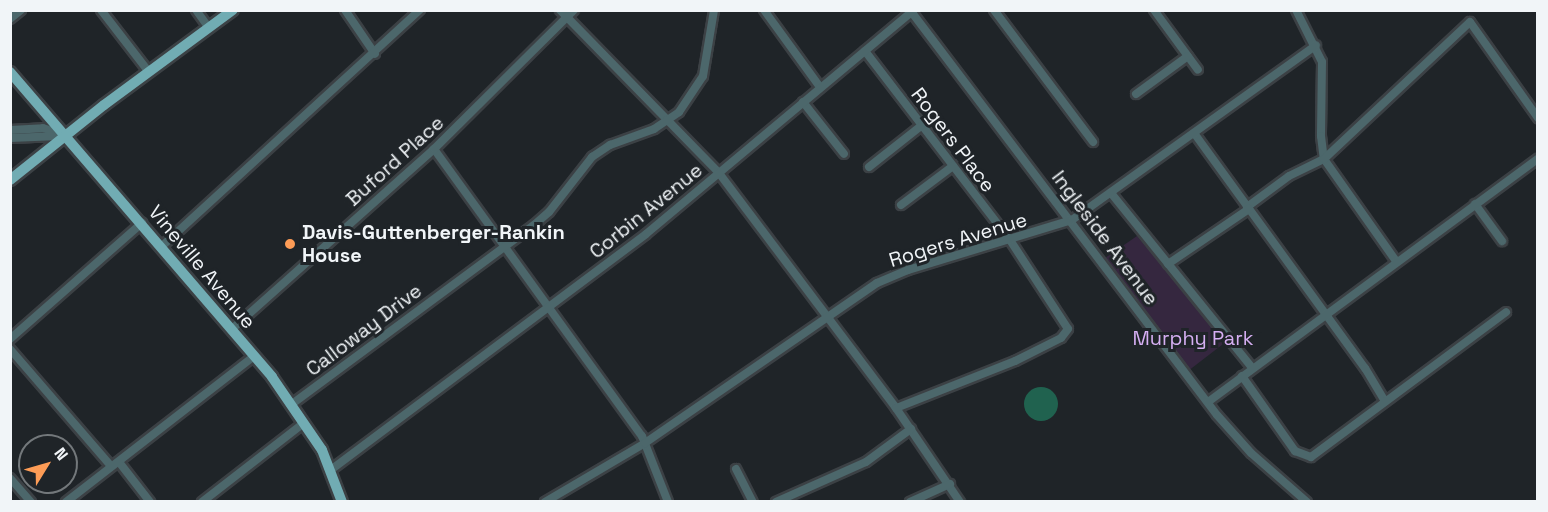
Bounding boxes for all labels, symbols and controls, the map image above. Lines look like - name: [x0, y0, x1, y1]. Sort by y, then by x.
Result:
- street label: Rogers Place: [906, 83, 1000, 197]
- street label: Buford Place: [341, 111, 449, 211]
- street label: Corbin Avenue: [585, 158, 707, 264]
- street label: Ingleside Avenue: [1046, 166, 1164, 310]
- street label: Vineville Avenue: [143, 200, 261, 334]
- street label: Rogers Avenue: [886, 208, 1030, 272]
- place label: Davis-Guttenberger-Rankin House: [302, 220, 565, 267]
- marker: Davis-Guttenberger-Rankin House: [283, 237, 297, 251]
- street label: Calloway Drive: [301, 279, 427, 381]
- park label: Murphy Park: [1132, 326, 1254, 350]
- north arrow: [18, 434, 78, 494]
- text: N: [50, 443, 73, 465]

